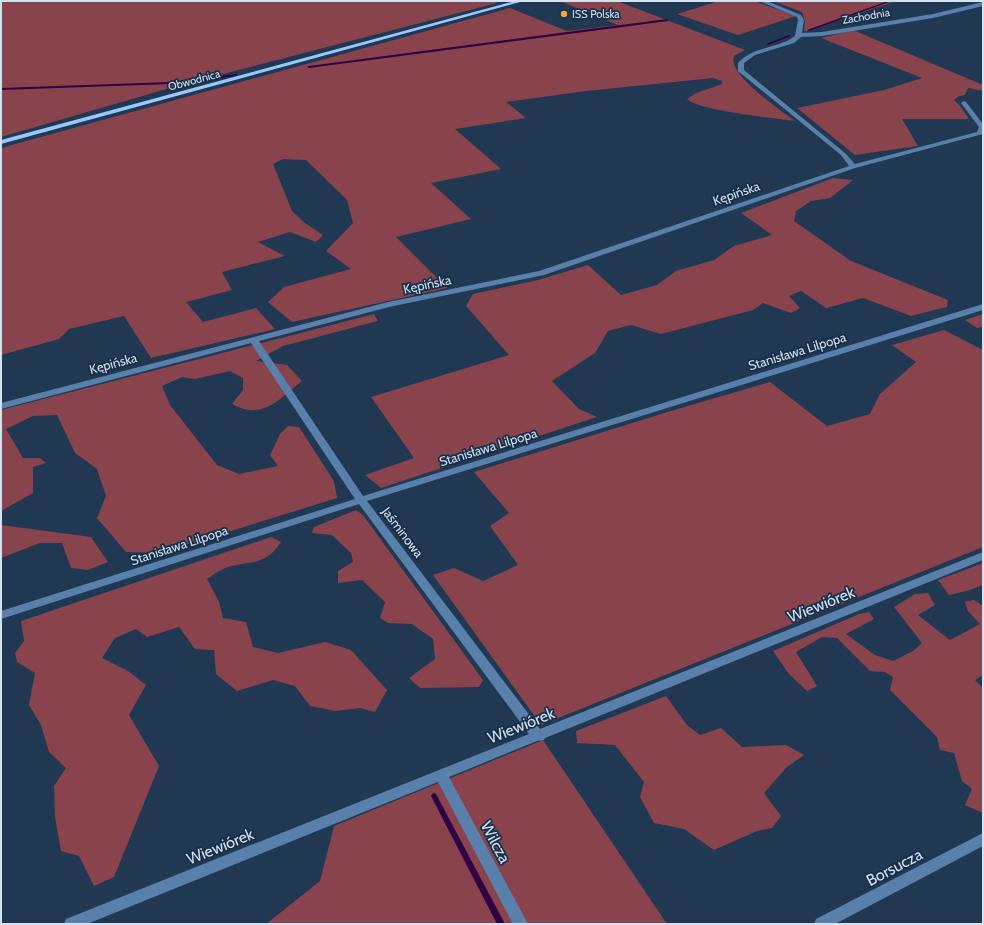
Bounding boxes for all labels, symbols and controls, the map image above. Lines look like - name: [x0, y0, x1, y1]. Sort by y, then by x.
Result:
- street label: Zachodnia: [841, 5, 892, 27]
- place label: ISS Polska: [572, 7, 620, 21]
- marker: ISS Polska: [559, 9, 569, 19]
- street label: Obwodnica: [166, 66, 222, 94]
- street label: Kępińska: [710, 177, 762, 208]
- street label: Kępińska: [402, 271, 453, 297]
- street label: Stanisława Lilpopa: [746, 328, 849, 373]
- street label: Kępińska: [87, 349, 139, 377]
- street label: Stanisława Lilpopa: [437, 424, 540, 469]
- street label: Jaśminowa: [378, 503, 428, 561]
- street label: Stanisława Lilpopa: [128, 522, 230, 568]
- street label: Wiewiórek: [785, 582, 858, 627]
- street label: Wiewiórek: [485, 703, 558, 748]
- street label: Wilcza: [477, 818, 515, 867]
- street label: Wiewiórek: [184, 824, 257, 869]
- street label: Borsucza: [863, 845, 926, 890]

